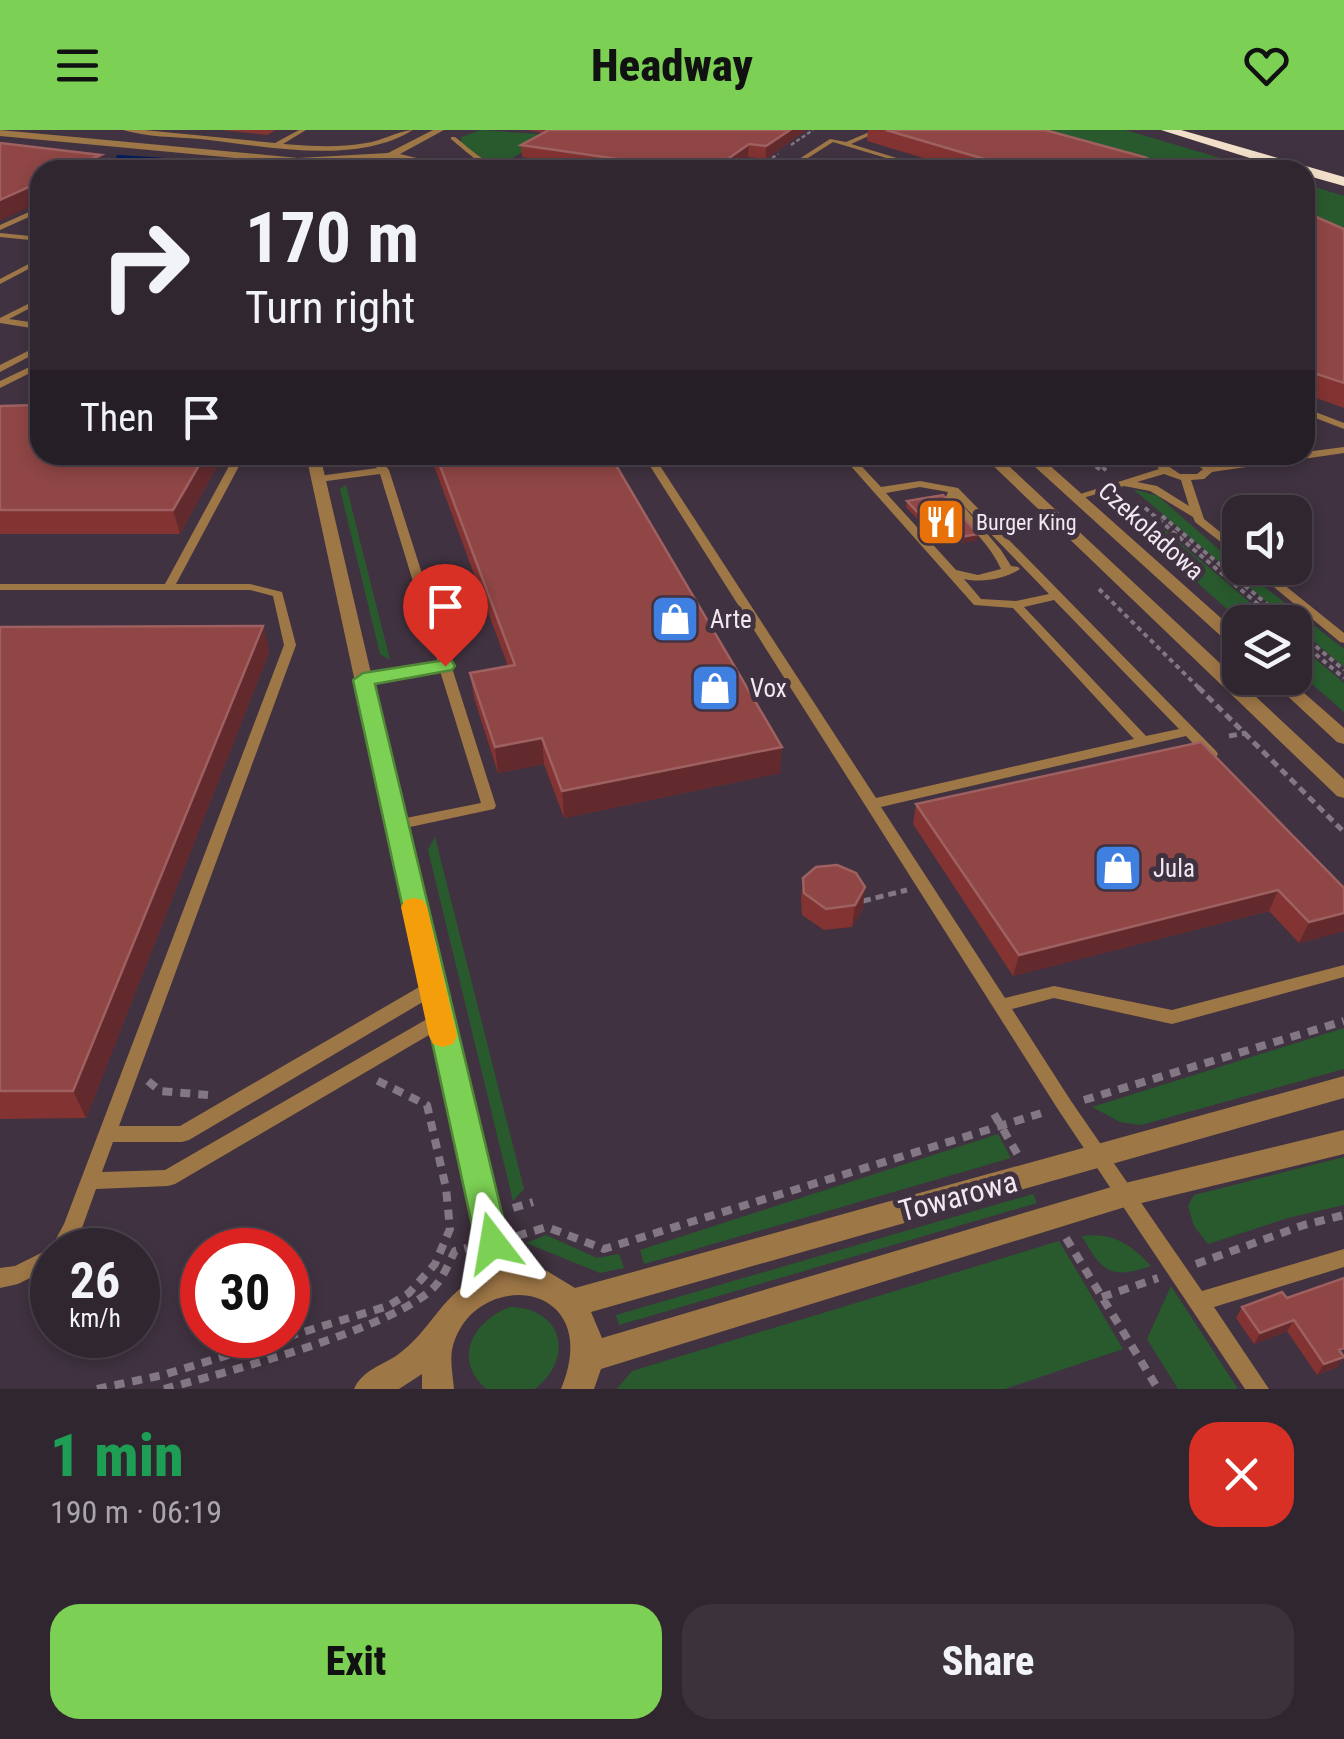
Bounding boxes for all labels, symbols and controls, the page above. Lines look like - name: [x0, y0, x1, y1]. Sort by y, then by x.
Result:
- icon: menu: [50, 38, 105, 93]
- icon: heart: [1239, 38, 1294, 93]
- text: Headway: [591, 39, 753, 92]
- text: 170 m: [245, 197, 419, 279]
- icon: right: [80, 200, 210, 330]
- text: Turn right: [245, 281, 415, 334]
- icon: arrive: [174, 390, 229, 445]
- text: Then: [80, 396, 154, 440]
- street label: Czekoladowa: [1092, 476, 1210, 586]
- map controls: [1222, 495, 1312, 695]
- button: sound: [1222, 495, 1312, 585]
- restaurant icon: Burger King: [915, 496, 967, 548]
- place label: Burger King: [976, 510, 1077, 535]
- pin: [403, 564, 488, 667]
- icon: arrive: [418, 579, 473, 634]
- shop icon: Arte: [649, 593, 701, 645]
- place label: Arte: [710, 605, 752, 634]
- button: layers: [1222, 605, 1312, 695]
- shop icon: Vox: [689, 662, 741, 714]
- place label: Vox: [750, 674, 787, 703]
- shop icon: Jula: [1092, 842, 1144, 894]
- place label: Jula: [1153, 854, 1195, 883]
- street label: Towarowa: [895, 1163, 1021, 1229]
- position arrow: [441, 1191, 545, 1295]
- speed limit sign: 30: [180, 1228, 310, 1358]
- text: 26: [70, 1252, 120, 1310]
- text: km/h: [69, 1304, 121, 1333]
- text: 1 min: [50, 1420, 184, 1491]
- button: close: [1189, 1422, 1294, 1527]
- text: 190 m · 06:19: [50, 1493, 222, 1531]
- button: Exit: [50, 1604, 662, 1719]
- button: Share: [682, 1604, 1294, 1719]

